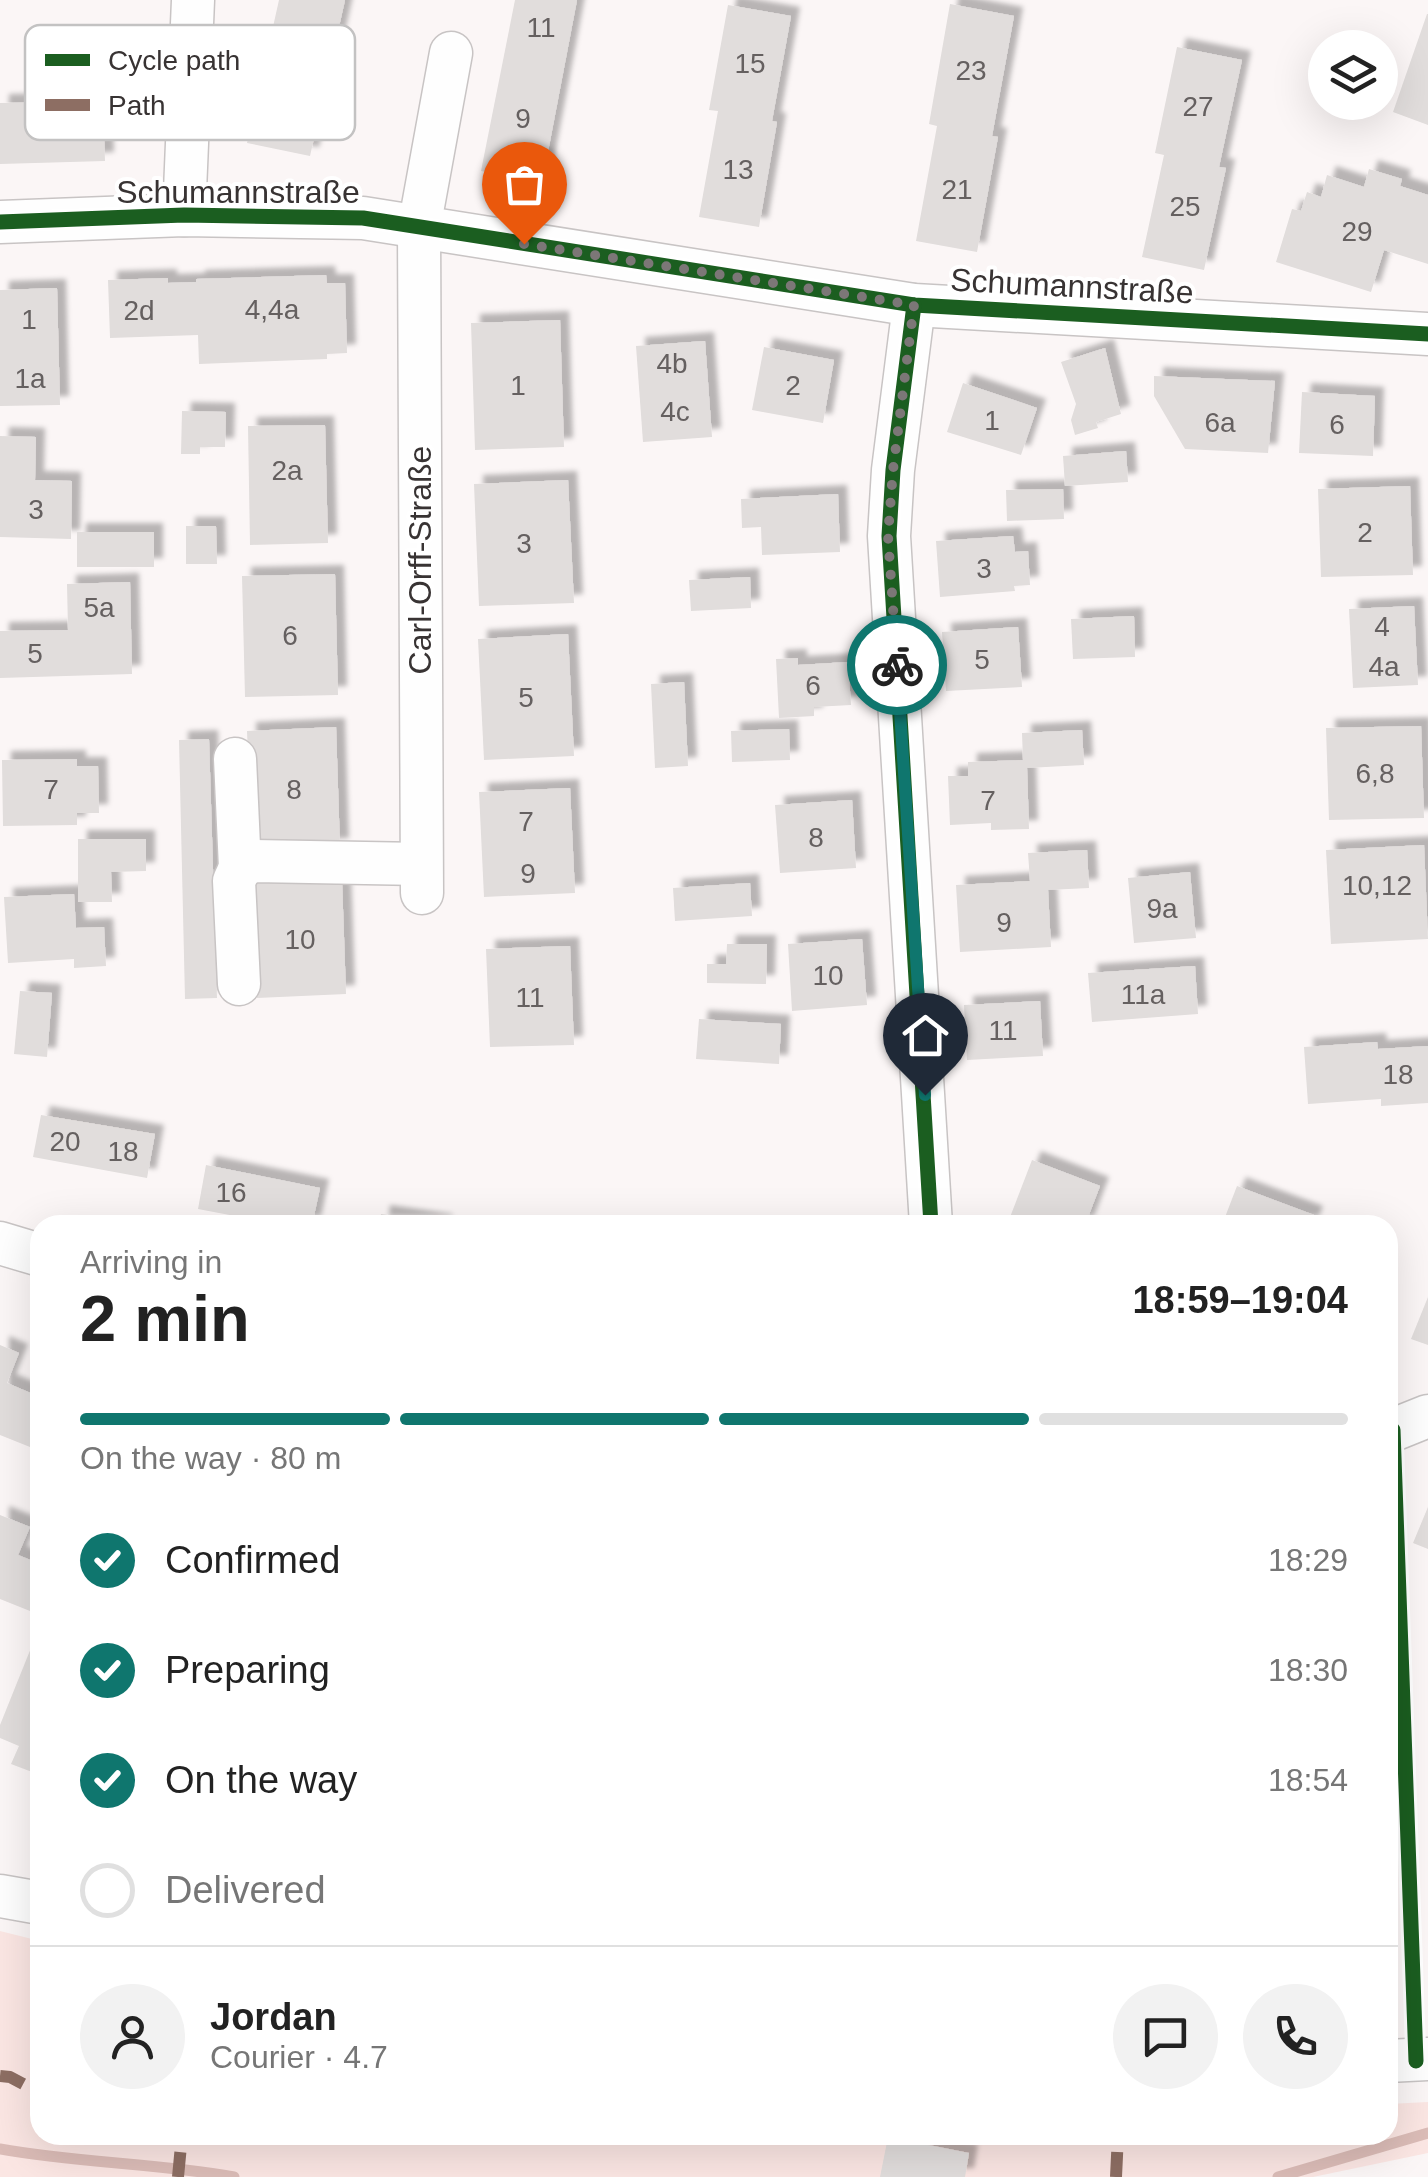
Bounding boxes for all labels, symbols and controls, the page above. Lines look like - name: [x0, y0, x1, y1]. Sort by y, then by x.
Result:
- house number: 11: [526, 12, 556, 43]
- legend: [25, 25, 355, 140]
- map controls: [1308, 30, 1398, 120]
- button: layers: [1308, 30, 1398, 120]
- text: Cycle path: [108, 45, 240, 76]
- house number: 15: [734, 48, 766, 79]
- house number: 23: [955, 55, 987, 86]
- text: Path: [108, 90, 166, 121]
- house number: 27: [1182, 91, 1214, 122]
- house number: 9: [515, 103, 531, 134]
- pin: [482, 142, 567, 245]
- house number: 13: [722, 154, 754, 185]
- icon: bag: [497, 157, 552, 212]
- street label: Schumannstraße: [116, 174, 360, 210]
- house number: 21: [941, 174, 973, 205]
- house number: 25: [1169, 191, 1201, 222]
- house number: 29: [1341, 216, 1373, 247]
- street label: Schumannstraße: [949, 262, 1195, 310]
- house number: 4,4a: [245, 294, 300, 325]
- house number: 2d: [123, 295, 155, 326]
- house number: 1: [21, 304, 37, 335]
- house number: 4b: [656, 348, 688, 379]
- house number: 1a: [14, 363, 46, 394]
- house number: 1: [510, 370, 526, 401]
- house number: 2: [785, 370, 801, 401]
- house number: 4c: [660, 396, 690, 427]
- house number: 1: [984, 405, 1000, 436]
- house number: 6a: [1204, 407, 1236, 438]
- house number: 6: [1329, 409, 1345, 440]
- street label: Carl-Orff-Straße: [402, 446, 438, 674]
- house number: 2a: [271, 455, 303, 486]
- house number: 3: [28, 494, 44, 525]
- house number: 2: [1357, 517, 1373, 548]
- house number: 3: [516, 528, 532, 559]
- house number: 3: [976, 553, 992, 584]
- house number: 5a: [83, 592, 115, 623]
- house number: 4: [1374, 611, 1390, 642]
- courier: [847, 615, 947, 715]
- house number: 6: [282, 620, 298, 651]
- house number: 5: [27, 638, 43, 669]
- icon: bike: [870, 638, 925, 693]
- house number: 5: [974, 644, 990, 675]
- house number: 4a: [1368, 651, 1400, 682]
- house number: 6: [805, 670, 821, 701]
- house number: 5: [518, 682, 534, 713]
- house number: 6,8: [1356, 758, 1394, 789]
- house number: 7: [43, 774, 59, 805]
- house number: 8: [286, 774, 302, 805]
- house number: 7: [980, 785, 996, 816]
- house number: 7: [518, 806, 534, 837]
- house number: 8: [808, 822, 824, 853]
- house number: 9: [520, 858, 536, 889]
- house number: 10,12: [1342, 870, 1412, 901]
- house number: 9a: [1146, 893, 1178, 924]
- house number: 9: [996, 907, 1012, 938]
- house number: 10: [284, 924, 316, 955]
- house number: 10: [812, 960, 844, 991]
- house number: 11a: [1121, 979, 1166, 1010]
- house number: 11: [515, 982, 545, 1013]
- pin: [883, 993, 968, 1096]
- icon: home: [898, 1008, 953, 1063]
- house number: 11: [988, 1015, 1018, 1046]
- house number: 18: [1382, 1059, 1414, 1090]
- house number: 20: [49, 1126, 81, 1157]
- house number: 18: [107, 1136, 139, 1167]
- house number: 16: [215, 1177, 247, 1208]
- text: Arriving in: [80, 1244, 222, 1280]
- text: 18:59–19:04: [1132, 1279, 1348, 1321]
- text: 2 min: [80, 1282, 250, 1355]
- text: On the way · 80 m: [80, 1440, 341, 1476]
- icon: check: [80, 1533, 135, 1588]
- text: Confirmed: [165, 1539, 340, 1581]
- text: 18:29: [1268, 1542, 1348, 1578]
- icon: check: [80, 1643, 135, 1698]
- text: Preparing: [165, 1649, 330, 1691]
- text: 18:30: [1268, 1652, 1348, 1688]
- icon: check: [80, 1753, 135, 1808]
- text: On the way: [165, 1759, 357, 1801]
- text: 18:54: [1268, 1762, 1348, 1798]
- text: Delivered: [165, 1869, 326, 1911]
- button: person: [80, 1984, 185, 2089]
- button: chat: [1113, 1984, 1218, 2089]
- button: phone: [1243, 1984, 1348, 2089]
- text: Jordan: [210, 1996, 337, 2038]
- text: Courier · 4.7: [210, 2039, 388, 2075]

